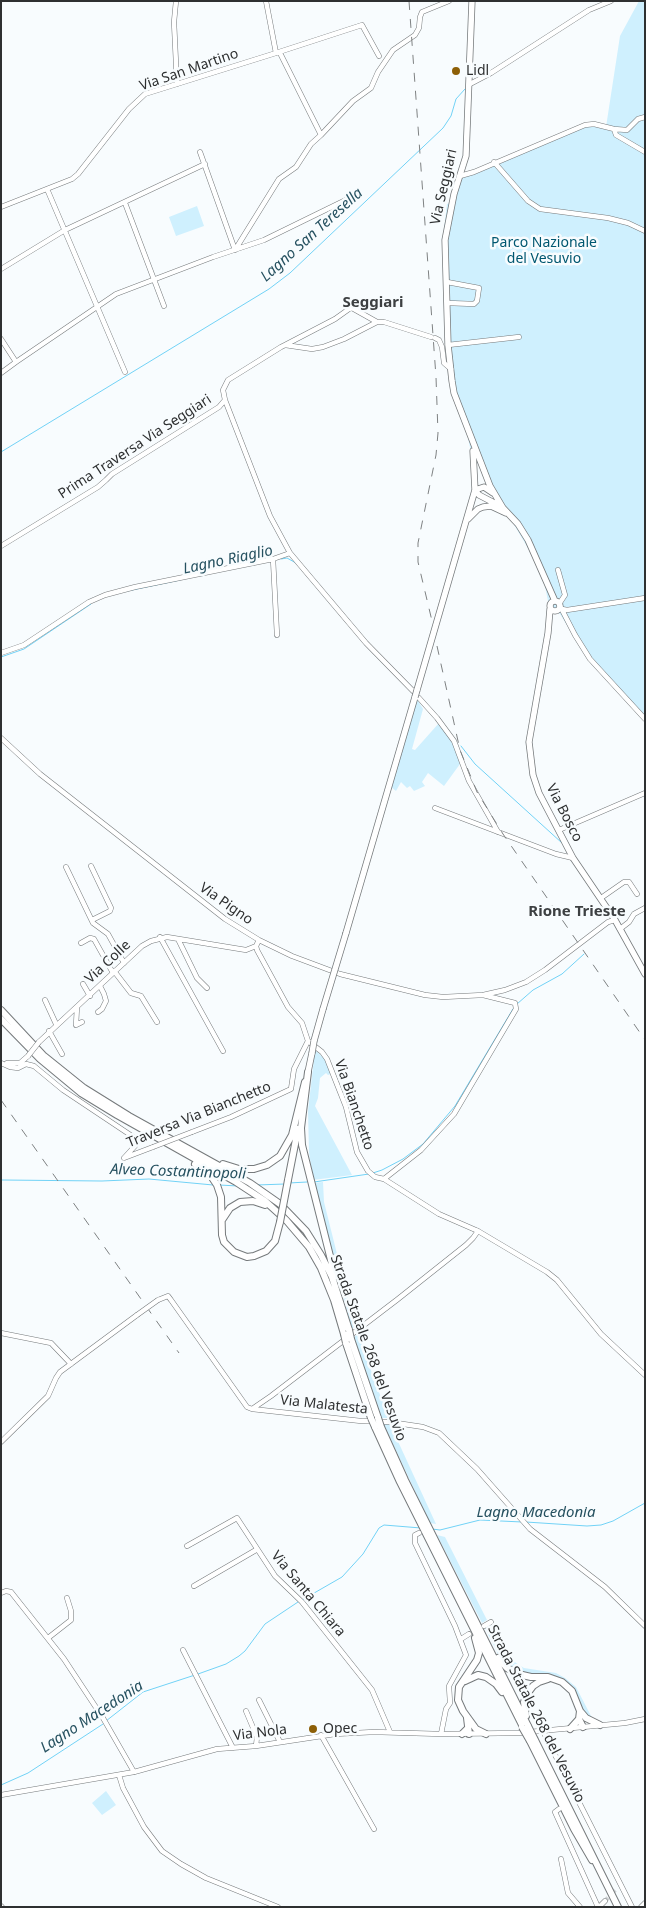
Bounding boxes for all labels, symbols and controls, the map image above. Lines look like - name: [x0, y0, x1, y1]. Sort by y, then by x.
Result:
- street label: Via San Martino: [137, 45, 241, 95]
- place label: Lidl: [466, 63, 489, 79]
- marker: Lidl: [450, 65, 462, 77]
- street label: Via Seggiari: [427, 148, 461, 226]
- water label: Lagno San Teresella: [257, 184, 367, 286]
- park label: Parco Nazionale del Vesuvio: [491, 235, 597, 268]
- district label: Seggiari: [343, 294, 403, 312]
- street label: Prima Traversa Via Seggiari: [55, 391, 215, 503]
- water label: Lagno Riaglio: [181, 542, 275, 578]
- street label: Via Bosco: [542, 781, 586, 845]
- street label: Via Pigno: [196, 880, 256, 928]
- district label: Rione Trieste: [528, 903, 626, 921]
- street label: Via Colle: [82, 937, 134, 987]
- street label: Via Bianchetto: [331, 1058, 377, 1152]
- street label: Traversa Via Bianchetto: [124, 1078, 274, 1152]
- water label: Alveo Costantinopoli: [110, 1161, 246, 1183]
- street label: Strada Statale 268 del Vesuvio: [326, 1253, 410, 1443]
- street label: Via Malatesta: [279, 1392, 369, 1418]
- water label: Lagno Macedonia: [476, 1504, 596, 1522]
- street label: Via Santa Chiara: [267, 1548, 349, 1640]
- street label: Strada Statale 268 del Vesuvio: [484, 1622, 588, 1806]
- water label: Lagno Macedonia: [37, 1677, 147, 1757]
- street label: Via Nola: [232, 1721, 288, 1745]
- place label: Opec: [323, 1721, 357, 1737]
- marker: Opec: [307, 1723, 319, 1735]

